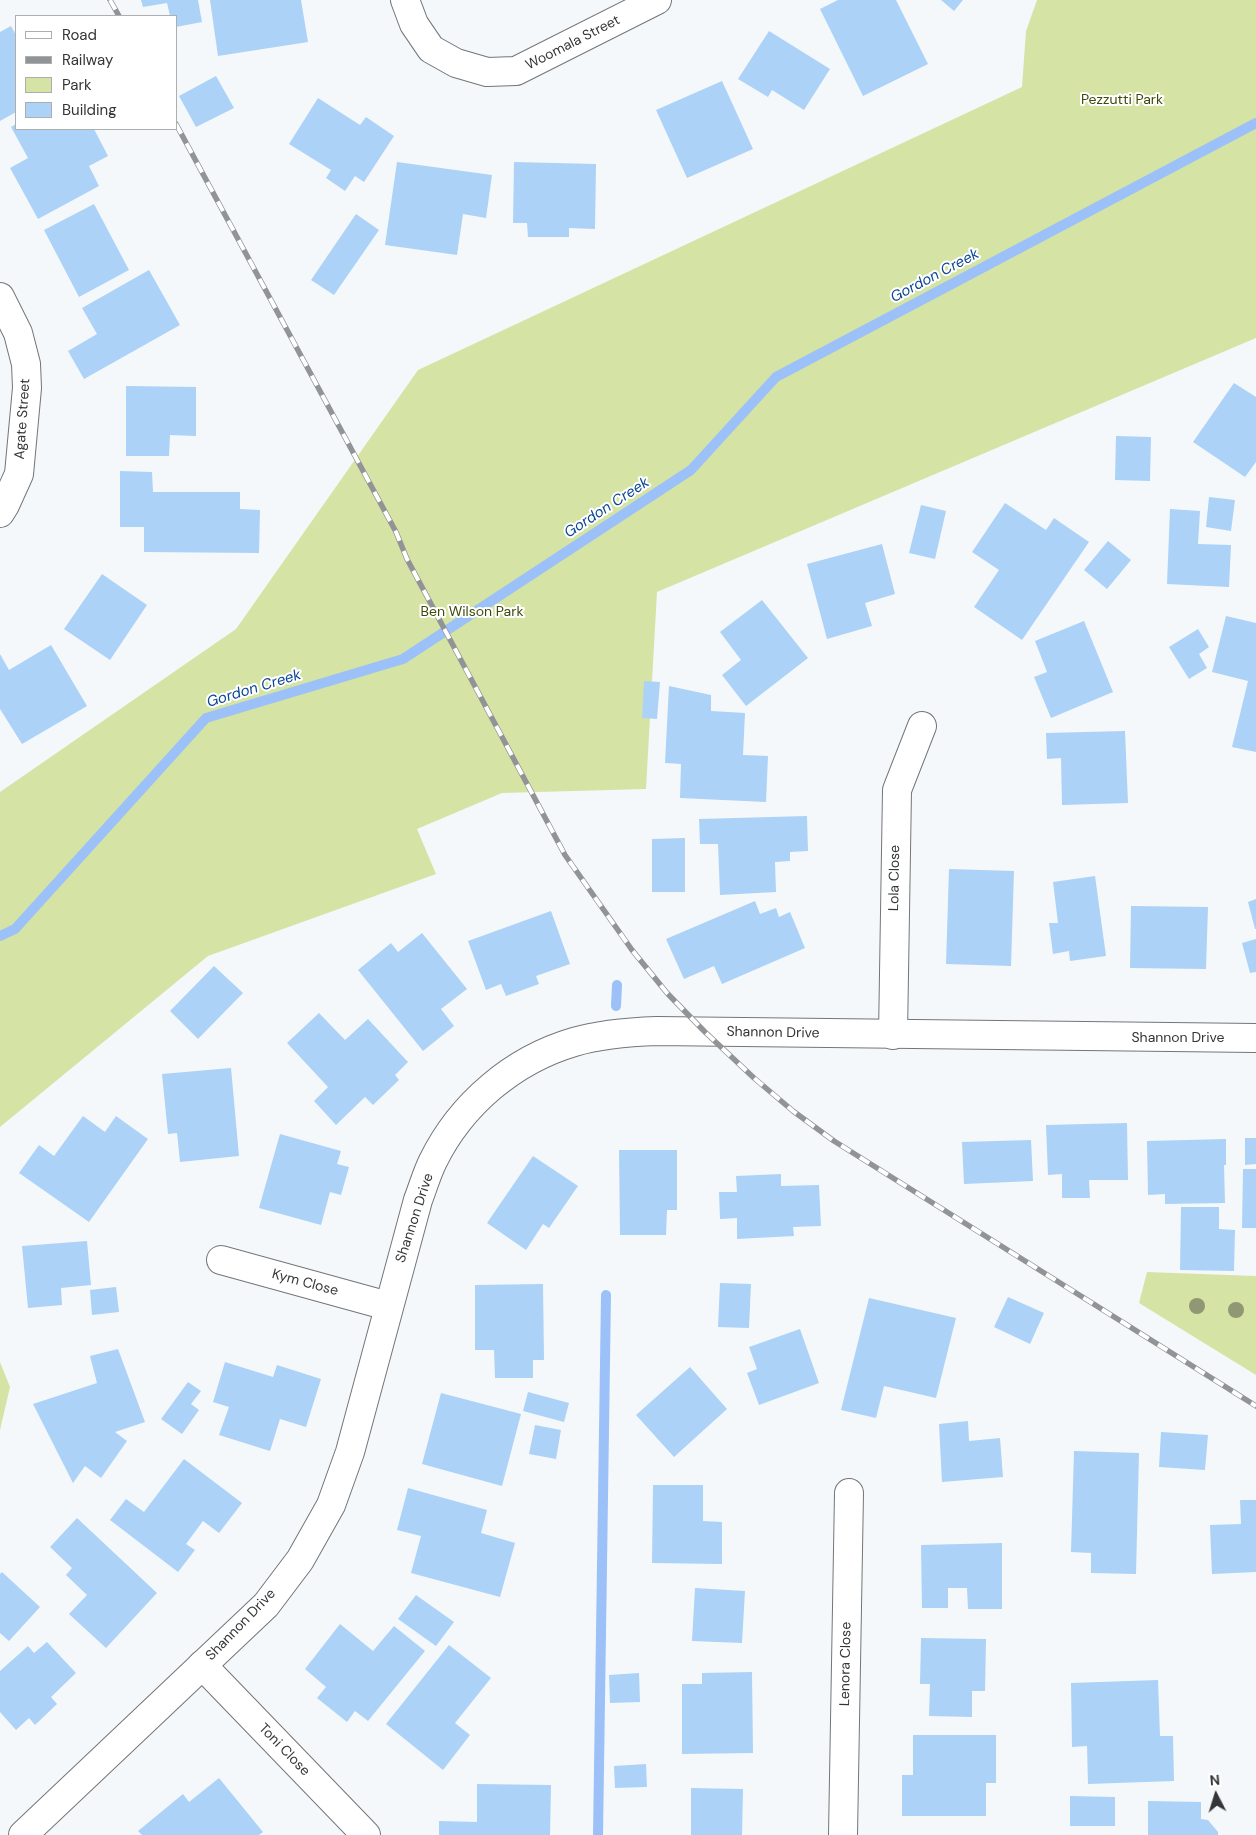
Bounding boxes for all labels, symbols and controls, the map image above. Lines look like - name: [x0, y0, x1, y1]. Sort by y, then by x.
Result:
- street label: Woomala Street: [523, 12, 623, 74]
- legend: [15, 15, 178, 130]
- text: Road: [62, 25, 97, 45]
- text: Railway: [62, 50, 113, 70]
- text: Park: [62, 75, 92, 95]
- park label: Pezzutti Park: [1081, 92, 1163, 108]
- text: Building: [62, 100, 117, 120]
- water label: Gordon Creek: [888, 245, 982, 307]
- street label: Agate Street: [12, 378, 34, 460]
- water label: Gordon Creek: [561, 474, 653, 542]
- park label: Ben Wilson Park: [421, 604, 523, 620]
- water label: Gordon Creek: [205, 666, 303, 712]
- street label: Lola Close: [886, 845, 904, 911]
- street label: Shannon Drive: [726, 1024, 820, 1042]
- street label: Shannon Drive: [1131, 1030, 1225, 1046]
- street label: Shannon Drive: [393, 1171, 437, 1265]
- street label: Kym Close: [270, 1266, 340, 1300]
- street label: Shannon Drive: [203, 1586, 279, 1664]
- street label: Lenora Close: [837, 1622, 855, 1706]
- street label: Toni Close: [255, 1720, 313, 1780]
- north arrow: [1191, 1770, 1241, 1820]
- text: N: [1209, 1771, 1221, 1789]

